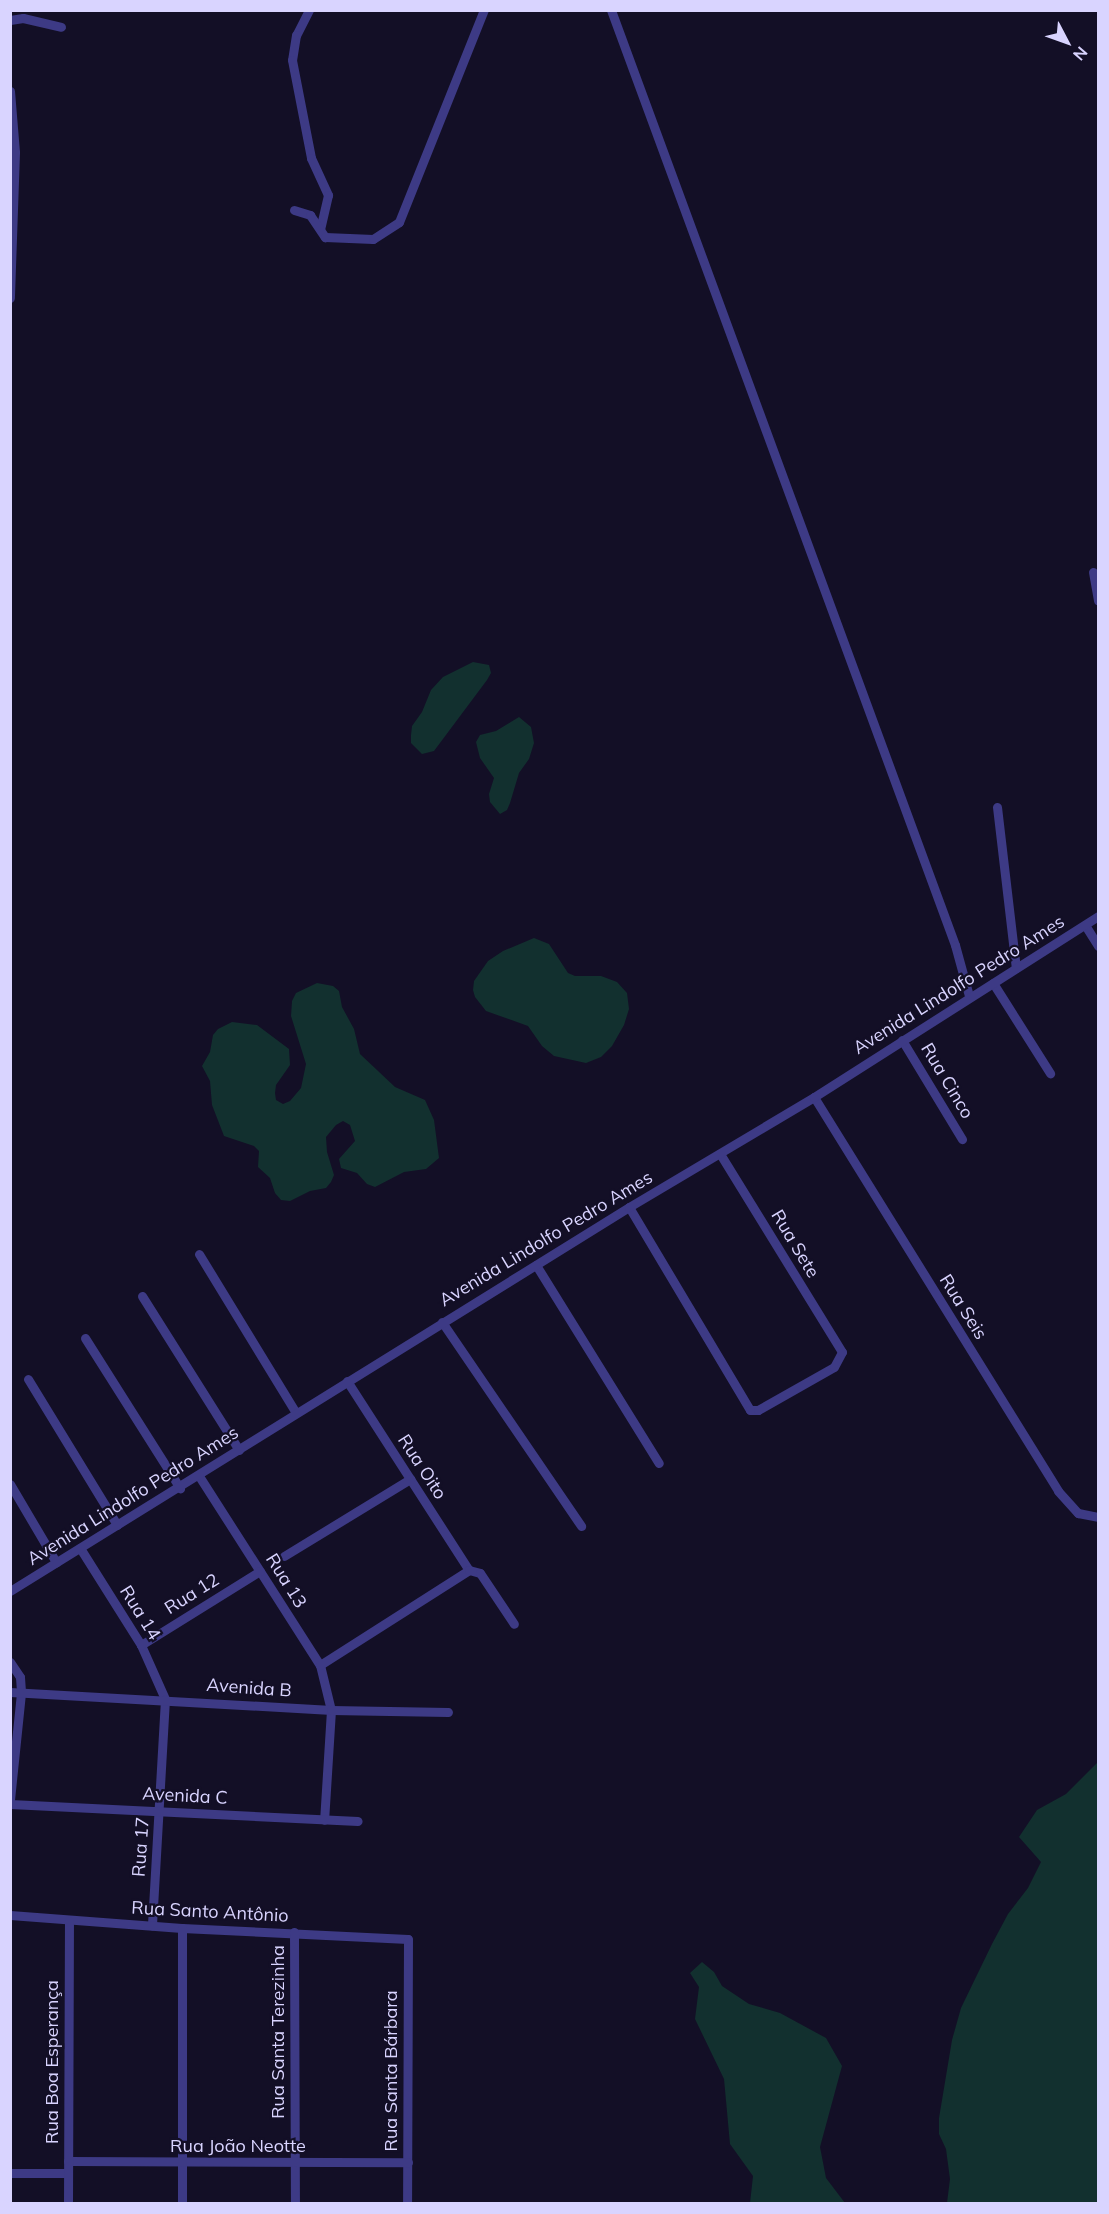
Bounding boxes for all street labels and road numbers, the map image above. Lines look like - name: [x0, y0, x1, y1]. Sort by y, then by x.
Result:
- street label: Avenida Lindolfo Pedro Ames: [849, 911, 1069, 1059]
- street label: Rua Cinco: [916, 1039, 978, 1123]
- street label: Avenida Lindolfo Pedro Ames: [435, 1167, 657, 1311]
- street label: Rua Sete: [766, 1206, 824, 1282]
- street label: Rua Seis: [935, 1271, 991, 1343]
- street label: Avenida Lindolfo Pedro Ames: [23, 1422, 243, 1570]
- street label: Rua Oito: [393, 1431, 451, 1503]
- street label: Rua 13: [261, 1550, 311, 1612]
- street label: Rua 12: [161, 1569, 223, 1619]
- street label: Rua 14: [115, 1582, 165, 1644]
- street label: Avenida B: [206, 1674, 292, 1702]
- street label: Avenida C: [142, 1783, 228, 1809]
- street label: Rua 17: [128, 1816, 154, 1878]
- street label: Rua Santo Antônio: [131, 1897, 289, 1927]
- street label: Rua Santa Terezinha: [267, 1945, 289, 2119]
- street label: Rua Boa Esperança: [41, 1980, 63, 2144]
- street label: Rua Santa Bárbara: [380, 1990, 402, 2152]
- street label: Rua João Neotte: [170, 2135, 306, 2157]

